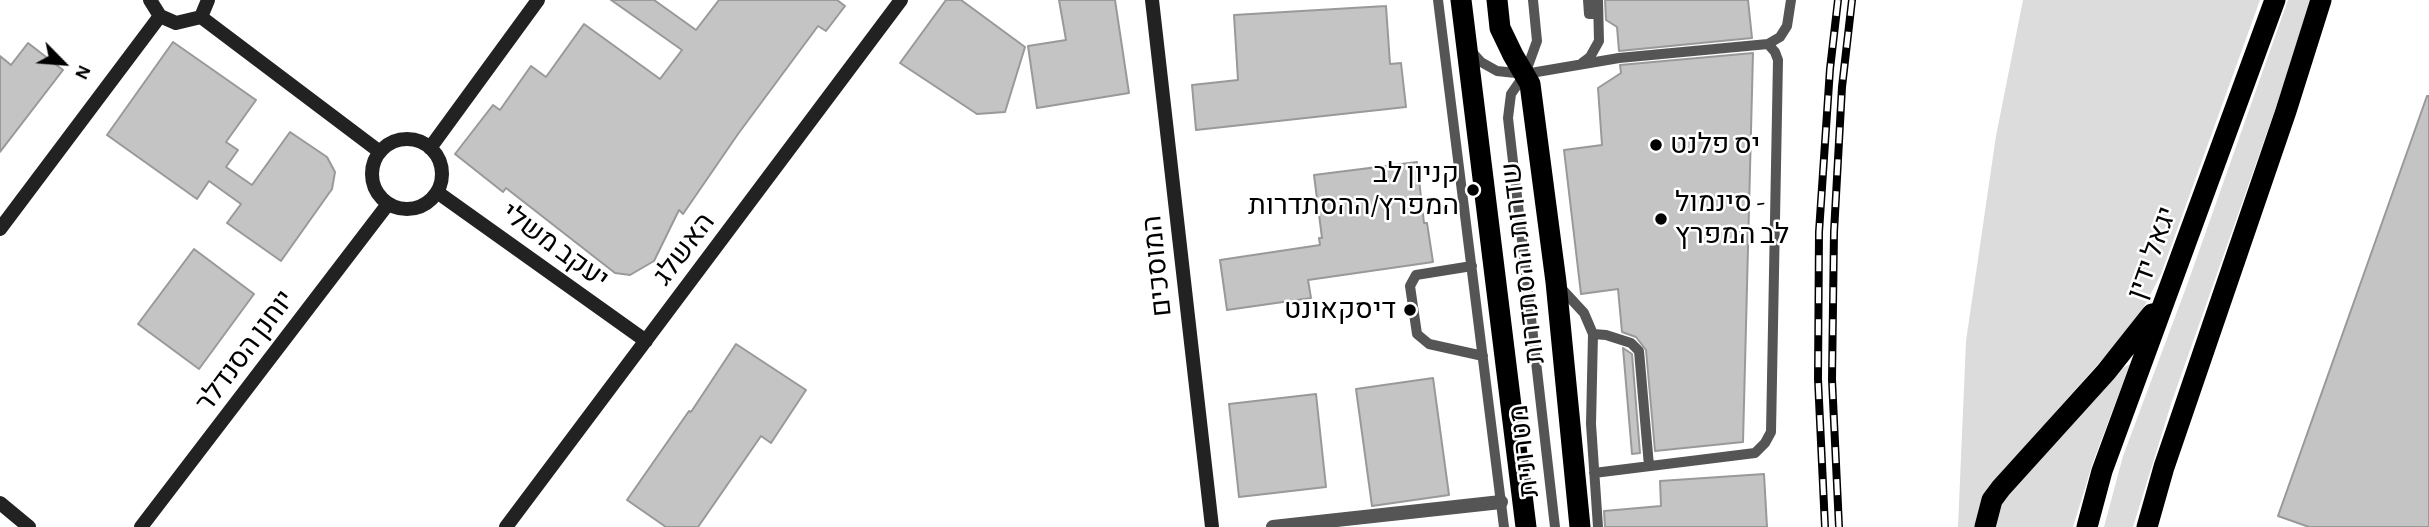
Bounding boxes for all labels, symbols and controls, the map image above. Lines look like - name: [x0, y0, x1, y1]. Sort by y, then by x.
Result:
- north arrow: [28, 28, 98, 98]
- text: N: [71, 62, 94, 82]
- place label: יס פלנט: [1670, 128, 1760, 162]
- marker: יס פלנט: [1648, 137, 1664, 153]
- place label: קניון לב המפרץ/ההסתדרות: [1248, 157, 1459, 223]
- street label: שדרות ההסתדרות: [1494, 160, 1552, 366]
- marker: קניון לב המפרץ/ההסתדרות: [1465, 182, 1481, 198]
- place label: סינמול - לב המפרץ: [1675, 186, 1789, 252]
- street label: יעקב משלי: [495, 196, 615, 296]
- street label: יגאל ידין: [2120, 202, 2184, 304]
- street label: האשלג: [646, 206, 722, 292]
- marker: סינמול - לב המפרץ: [1653, 211, 1669, 227]
- street label: המוסכים: [1135, 214, 1179, 318]
- street label: יוחנן הסנדלר: [188, 284, 302, 418]
- place label: דיסקאונט: [1284, 293, 1396, 327]
- marker: דיסקאונט: [1402, 302, 1418, 318]
- street label: מטרונית: [1502, 403, 1546, 499]

